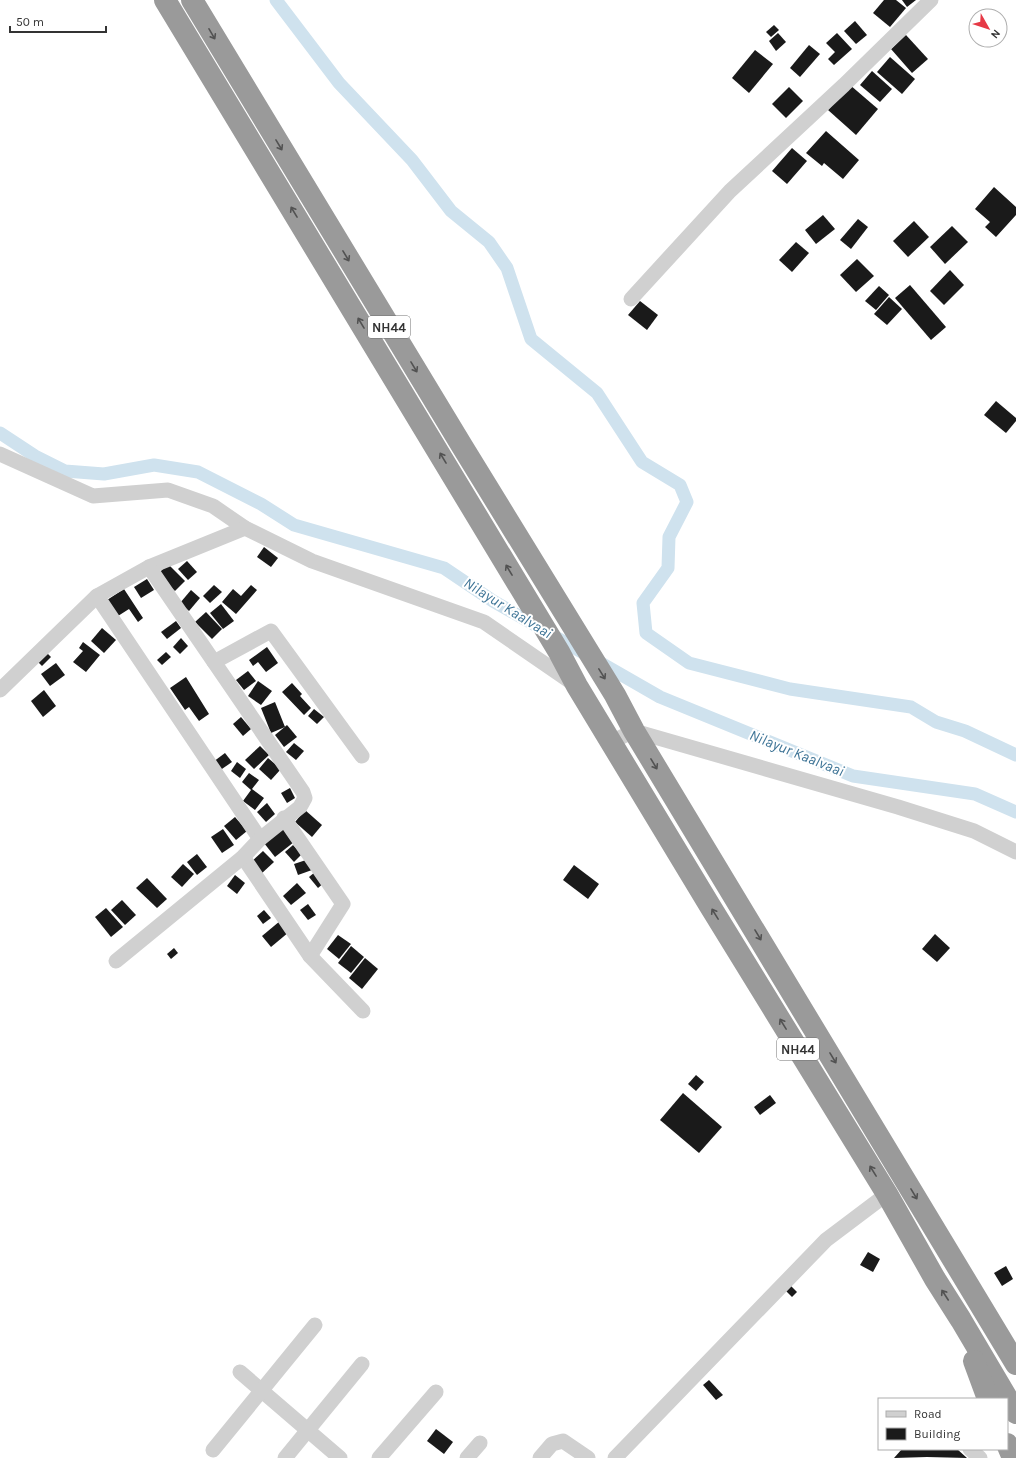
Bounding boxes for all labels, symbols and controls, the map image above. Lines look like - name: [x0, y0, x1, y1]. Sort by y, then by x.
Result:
- scale bar: [10, 8, 106, 34]
- north arrow: [968, 8, 1008, 48]
- text: 50 m: [16, 15, 44, 29]
- text: N: [988, 27, 1003, 41]
- one-way arrow: [208, 28, 216, 40]
- one-way arrow: [275, 139, 283, 151]
- one-way arrow: [289, 206, 297, 218]
- one-way arrow: [342, 250, 350, 261]
- road number: NH44: [368, 316, 410, 338]
- one-way arrow: [356, 317, 364, 329]
- one-way arrow: [410, 361, 418, 373]
- one-way arrow: [438, 452, 446, 464]
- one-way arrow: [505, 564, 513, 576]
- water label: Nilayur Kaalvaai: [461, 574, 555, 642]
- one-way arrow: [598, 668, 606, 679]
- water label: Nilayur Kaalvaai: [747, 726, 847, 780]
- one-way arrow: [651, 758, 659, 770]
- one-way arrow: [711, 909, 719, 920]
- one-way arrow: [755, 929, 763, 941]
- one-way arrow: [779, 1019, 787, 1030]
- road number: NH44: [777, 1038, 819, 1060]
- one-way arrow: [829, 1052, 837, 1064]
- one-way arrow: [869, 1166, 877, 1177]
- one-way arrow: [911, 1188, 919, 1200]
- one-way arrow: [941, 1290, 949, 1301]
- legend: [878, 1398, 1008, 1450]
- text: Road: [914, 1407, 942, 1421]
- text: Building: [914, 1427, 961, 1441]

